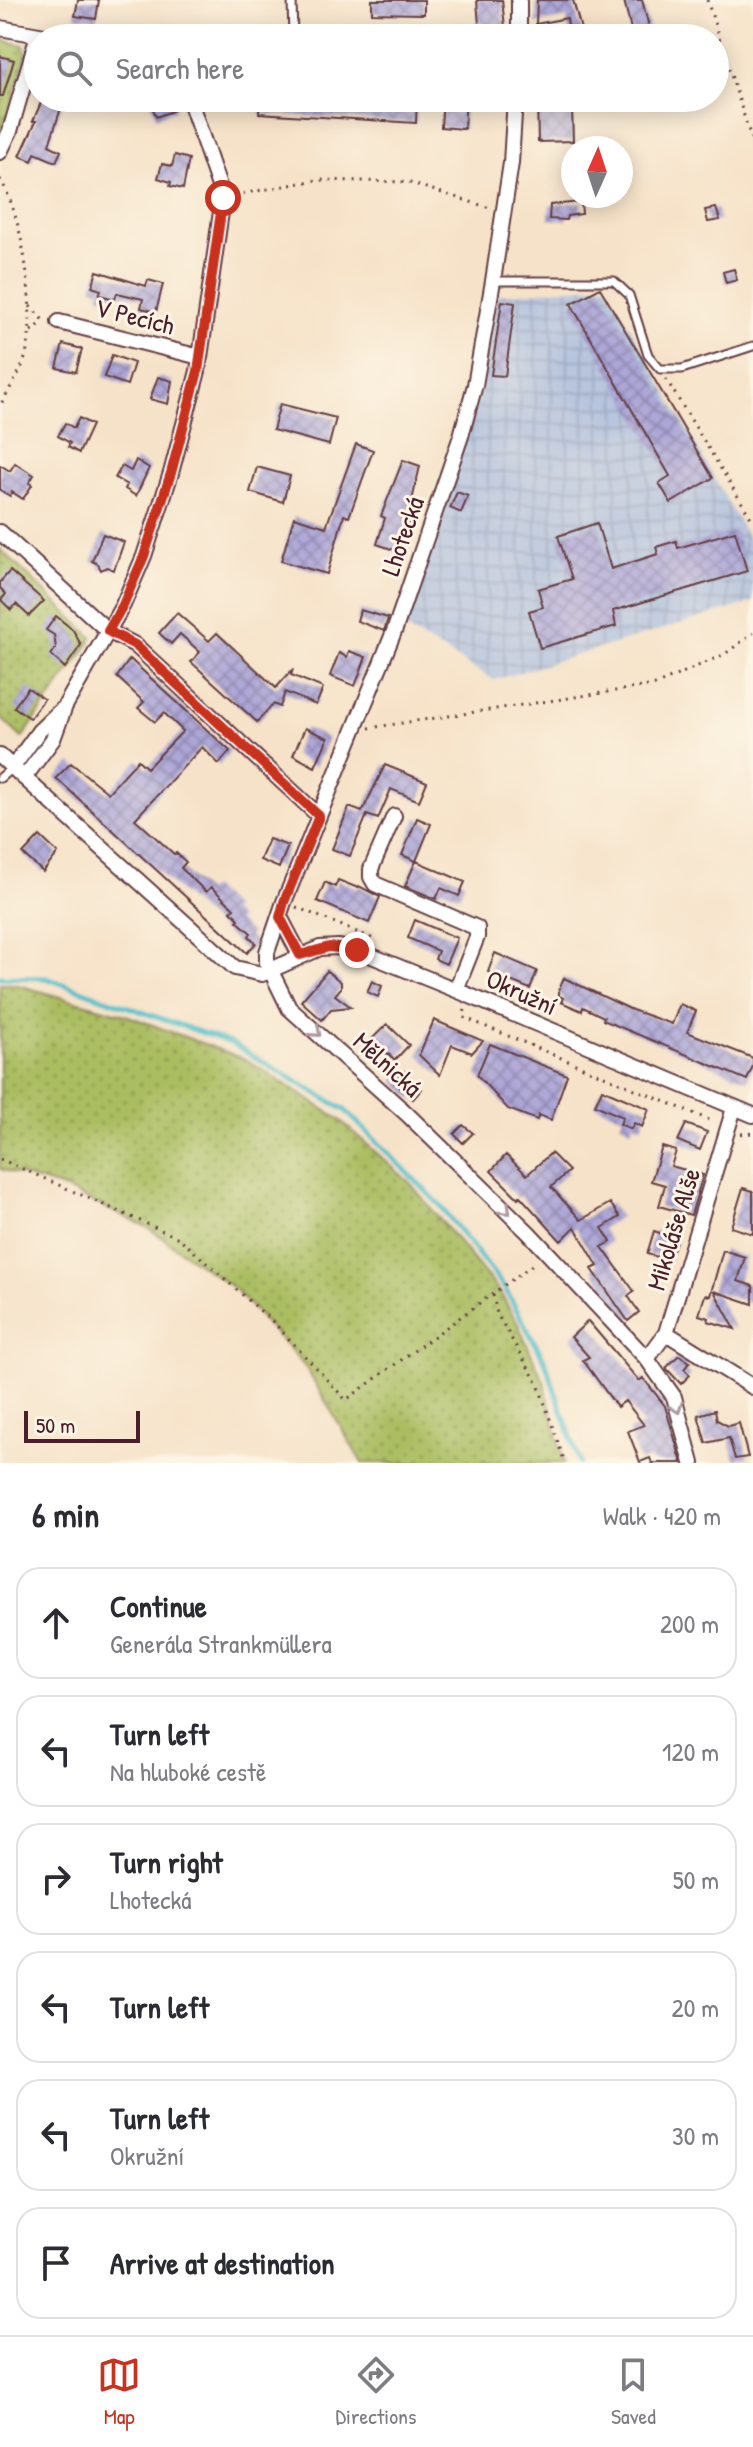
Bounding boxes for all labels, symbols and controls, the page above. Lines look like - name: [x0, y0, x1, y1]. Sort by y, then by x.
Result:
- search box: [24, 24, 729, 112]
- icon: search: [52, 46, 96, 90]
- text: Search here: [116, 48, 244, 88]
- north arrow: [561, 136, 633, 208]
- route start: [205, 180, 241, 216]
- street label: V Pecích: [92, 289, 178, 343]
- street label: Lhotecká: [372, 492, 432, 580]
- route end: [339, 932, 375, 968]
- street label: Okružní: [481, 961, 563, 1023]
- one-way arrow: [307, 1023, 322, 1037]
- street label: Mělnická: [346, 1024, 430, 1104]
- street label: Mikoláše Alše: [638, 1164, 708, 1294]
- one-way arrow: [497, 1201, 511, 1216]
- one-way arrow: [667, 1400, 683, 1414]
- scale bar: [24, 1407, 140, 1443]
- text: 50 m: [36, 1410, 75, 1440]
- text: 6 min: [32, 1492, 100, 1538]
- text: Walk · 420 m: [603, 1498, 721, 1533]
- text: Continue: [110, 1586, 207, 1626]
- icon: ahead: [34, 1601, 78, 1645]
- text: 200 m: [660, 1606, 719, 1641]
- text: Generála Strankmüllera: [110, 1626, 332, 1661]
- text: Turn left: [110, 1714, 209, 1754]
- icon: left: [34, 1729, 78, 1773]
- text: 120 m: [662, 1734, 719, 1769]
- text: Na hluboké cestě: [110, 1754, 266, 1789]
- text: Turn right: [110, 1842, 223, 1882]
- icon: right: [34, 1857, 78, 1901]
- text: 50 m: [673, 1862, 719, 1897]
- text: Lhotecká: [110, 1882, 191, 1917]
- icon: left: [34, 1985, 78, 2029]
- text: Turn left: [110, 1987, 209, 2027]
- text: 20 m: [672, 1990, 719, 2025]
- text: Turn left: [110, 2098, 209, 2138]
- icon: left: [34, 2113, 78, 2157]
- text: 30 m: [672, 2118, 719, 2153]
- text: Okružní: [110, 2138, 184, 2173]
- icon: arrive: [34, 2241, 78, 2285]
- text: Arrive at destination: [110, 2243, 335, 2283]
- tab: Map: [97, 2353, 141, 2431]
- tab: Directions: [336, 2353, 417, 2431]
- tab: Saved: [611, 2353, 656, 2431]

